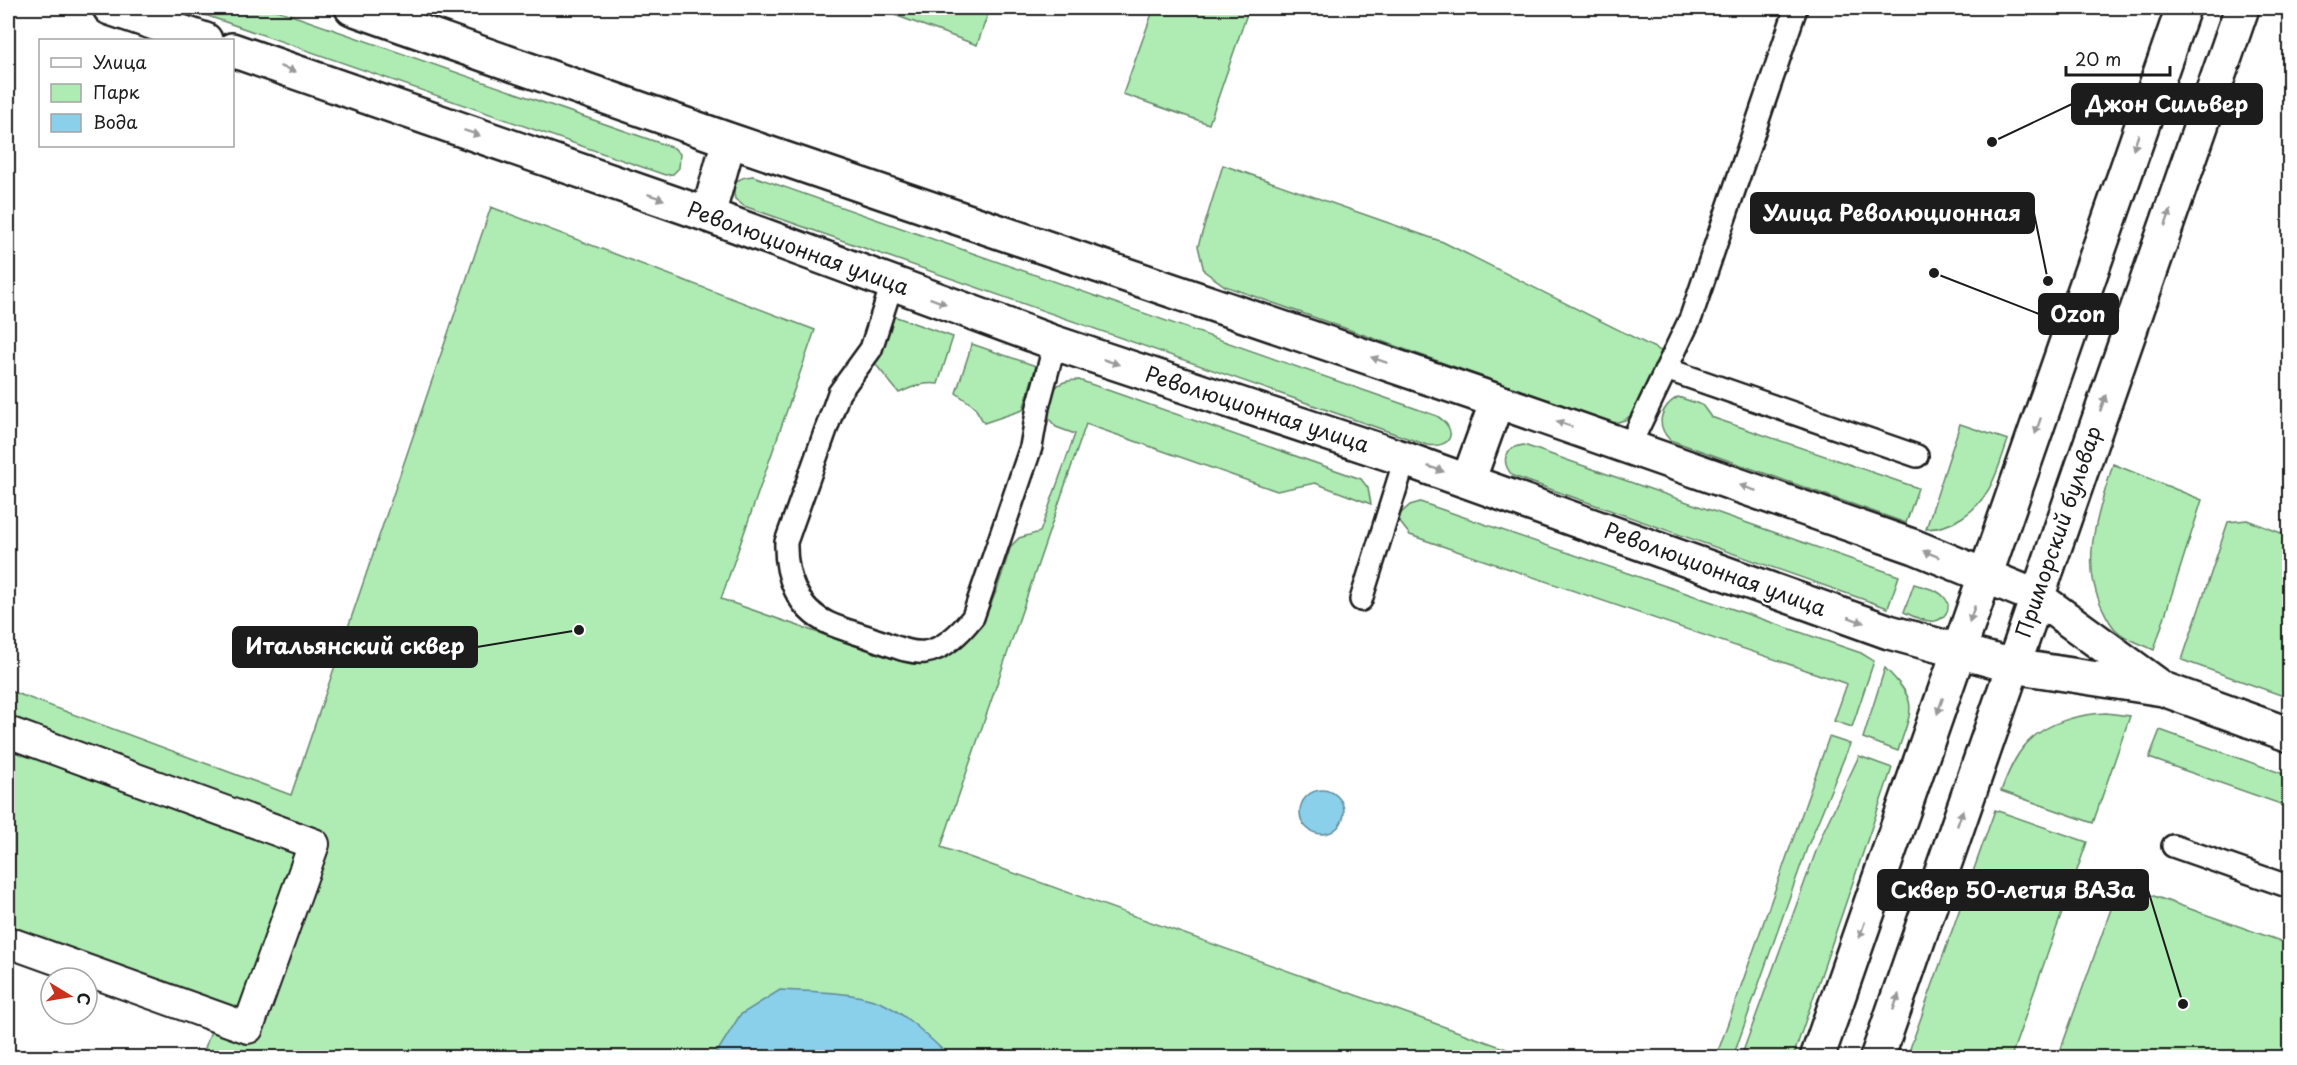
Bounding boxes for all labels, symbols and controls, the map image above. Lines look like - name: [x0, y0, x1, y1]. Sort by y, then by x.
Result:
- legend: [39, 39, 234, 147]
- scale bar: [2066, 39, 2170, 77]
- text: 20 m: [2075, 45, 2121, 72]
- text: Улица: [93, 48, 147, 75]
- one-way arrow: [279, 65, 297, 75]
- text: Парк: [93, 78, 140, 105]
- callout: Джон Сильвер: [2072, 84, 2262, 124]
- text: Джон Сильвер: [2085, 86, 2248, 119]
- text: Вода: [93, 108, 138, 135]
- one-way arrow: [463, 129, 481, 139]
- one-way arrow: [2130, 133, 2140, 151]
- street label: Революционная улица: [683, 192, 915, 302]
- one-way arrow: [647, 193, 665, 203]
- callout: Улица Революционная: [1751, 193, 2034, 233]
- text: Улица Революционная: [1762, 195, 2021, 228]
- one-way arrow: [2163, 209, 2173, 227]
- callout: Ozon: [2039, 294, 2118, 334]
- one-way arrow: [929, 296, 947, 306]
- text: Ozon: [2050, 296, 2106, 329]
- one-way arrow: [1370, 355, 1388, 365]
- one-way arrow: [1102, 357, 1120, 367]
- street label: Революционная улица: [1141, 357, 1374, 460]
- one-way arrow: [2099, 393, 2109, 411]
- one-way arrow: [2032, 417, 2042, 435]
- one-way arrow: [1554, 418, 1572, 428]
- street label: Приморский бульвар: [2006, 421, 2108, 642]
- one-way arrow: [1427, 465, 1445, 475]
- one-way arrow: [1738, 483, 1756, 493]
- street label: Революционная улица: [1600, 513, 1832, 623]
- one-way arrow: [1922, 549, 1940, 559]
- one-way arrow: [1967, 605, 1977, 623]
- one-way arrow: [1847, 616, 1865, 626]
- callout: Итальянский сквер: [233, 627, 477, 667]
- text: Итальянский сквер: [246, 628, 465, 661]
- one-way arrow: [1934, 698, 1944, 716]
- one-way arrow: [1956, 809, 1966, 827]
- callout: Сквер 50-летия ВАЗа: [1878, 870, 2148, 910]
- text: Сквер 50-летия ВАЗа: [1890, 872, 2136, 905]
- one-way arrow: [1856, 921, 1866, 939]
- north arrow: [39, 966, 99, 1026]
- text: С: [72, 991, 98, 1007]
- one-way arrow: [1892, 993, 1902, 1011]

